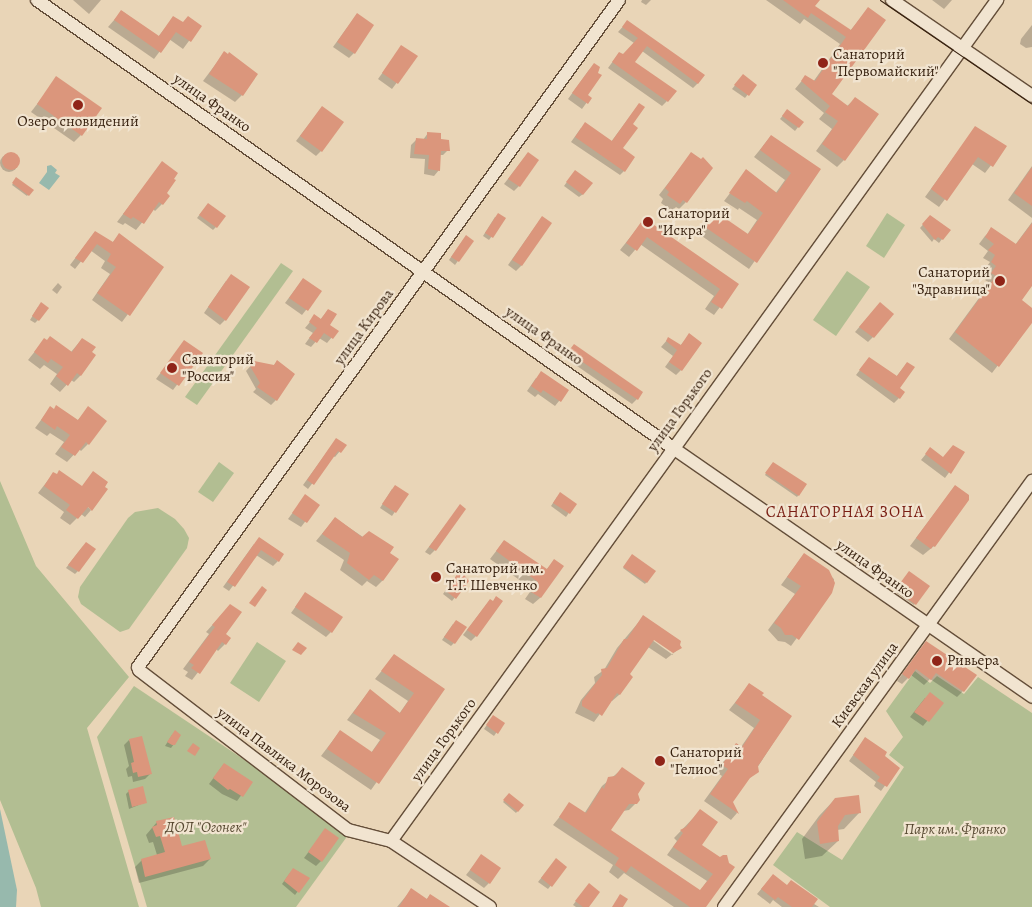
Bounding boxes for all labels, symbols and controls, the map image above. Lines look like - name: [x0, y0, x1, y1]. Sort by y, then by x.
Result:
- place label: Санаторий "Первомайский": [833, 45, 939, 80]
- marker: Санаторий "Первомайский": [817, 57, 829, 69]
- street label: улица Франко: [170, 70, 254, 136]
- marker: Озеро сновидений: [72, 99, 84, 111]
- place label: Озеро сновидений: [17, 113, 139, 131]
- place label: Санаторий "Искра": [658, 204, 730, 239]
- marker: Санаторий "Искра": [642, 216, 654, 228]
- place label: Санаторий "Здравница": [912, 263, 990, 298]
- marker: Санаторий "Здравница": [994, 275, 1006, 287]
- street label: улица Кирова: [331, 286, 397, 368]
- street label: улица Франко: [502, 303, 586, 369]
- place label: Санаторий "Россия": [182, 350, 254, 385]
- marker: Санаторий "Россия": [166, 362, 178, 374]
- street label: улица Горького: [644, 365, 716, 455]
- district label: САНАТОРНАЯ ЗОНА: [764, 502, 926, 522]
- street label: улица Франко: [833, 536, 917, 602]
- place label: Санаторий им. Т.Г. Шевченко: [446, 559, 544, 594]
- marker: Санаторий им. Т.Г. Шевченко: [430, 571, 442, 583]
- street label: Киевская улица: [828, 639, 902, 731]
- place label: Ривьера: [947, 652, 999, 670]
- marker: Ривьера: [931, 655, 943, 667]
- street label: улица Горького: [408, 695, 480, 785]
- street label: улица Павлика Морозова: [214, 704, 354, 816]
- place label: Санаторий "Гелиос": [670, 743, 742, 778]
- marker: Санаторий "Гелиос": [654, 755, 666, 767]
- park label: ДОЛ "Огонек": [166, 819, 246, 837]
- park label: Парк им. Франко: [904, 821, 1006, 839]

